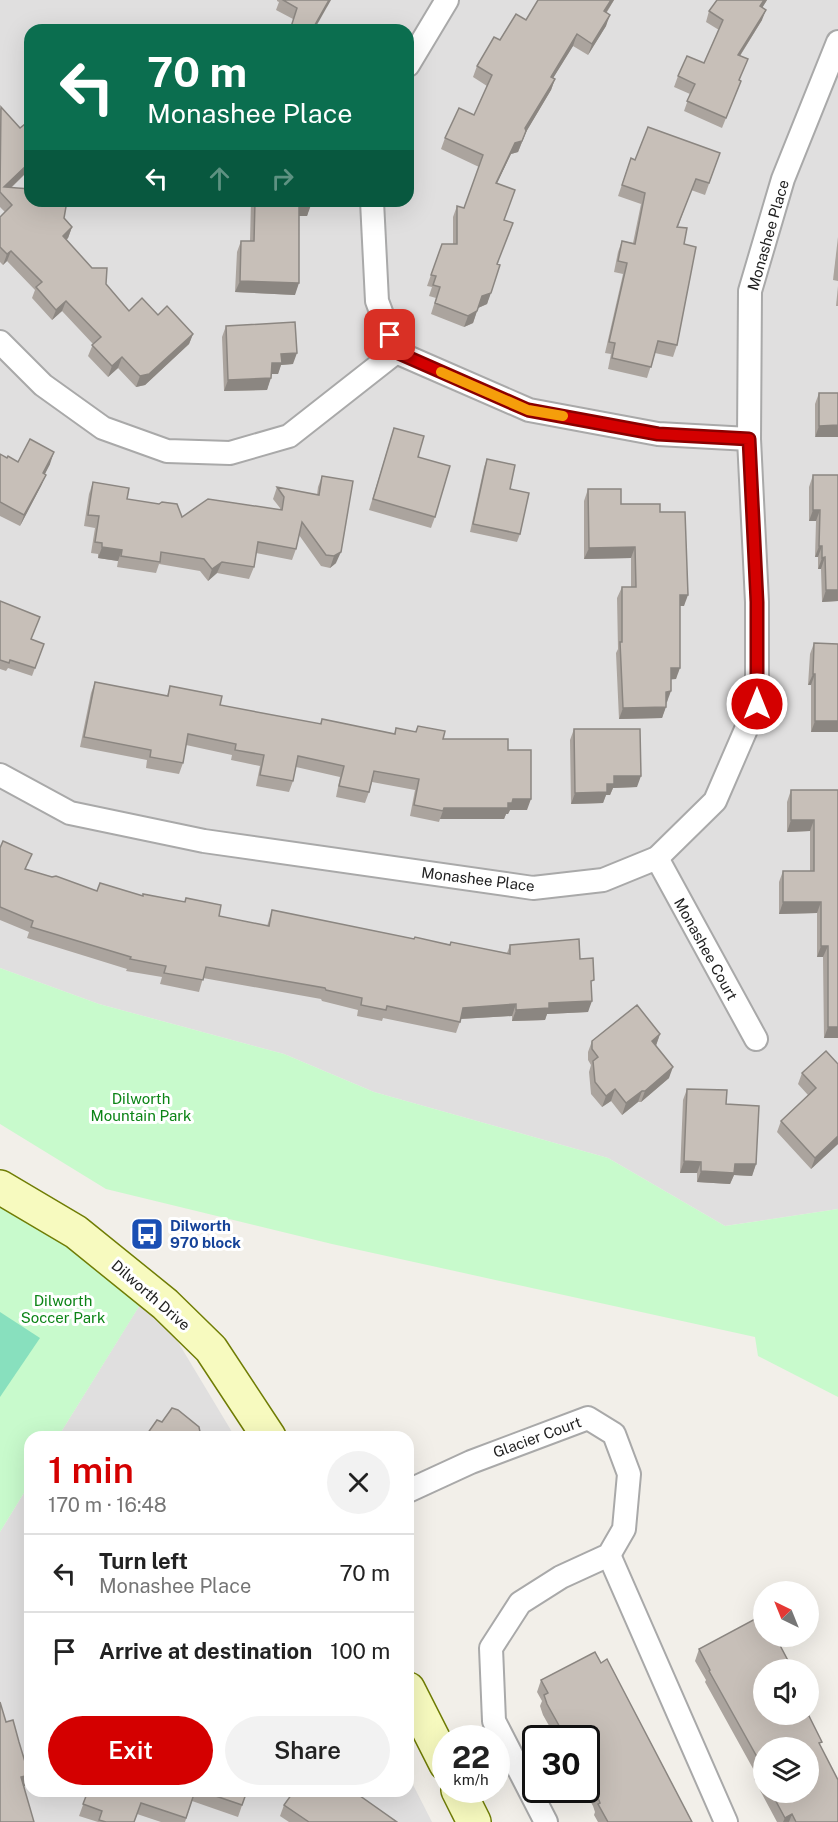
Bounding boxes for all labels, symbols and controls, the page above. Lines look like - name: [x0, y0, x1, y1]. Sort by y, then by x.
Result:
- text: 70 m: [147, 47, 247, 96]
- icon: left: [48, 48, 126, 126]
- text: Monashee Place: [147, 97, 353, 129]
- icon: left: [140, 162, 173, 195]
- icon: ahead: [203, 162, 236, 195]
- icon: right: [266, 162, 299, 195]
- street label: Monashee Place: [744, 178, 792, 292]
- pin: [364, 309, 415, 360]
- icon: arrive: [373, 318, 406, 351]
- position arrow: [725, 672, 789, 736]
- street label: Monashee Place: [420, 864, 536, 894]
- street label: Monashee Court: [671, 895, 741, 1003]
- park label: Dilworth Mountain Park: [91, 1090, 191, 1124]
- bus stop icon: Dilworth 970 block: [129, 1216, 165, 1252]
- place label: Dilworth 970 block: [170, 1217, 241, 1251]
- street label: Dilworth Drive: [108, 1256, 194, 1334]
- park label: Dilworth Soccer Park: [21, 1292, 105, 1326]
- street label: Glacier Court: [491, 1413, 584, 1461]
- text: 1 min: [48, 1449, 134, 1491]
- button: close: [327, 1451, 390, 1514]
- text: 170 m · 16:48: [48, 1493, 167, 1517]
- text: Turn left: [99, 1548, 188, 1574]
- icon: left: [48, 1557, 81, 1590]
- text: 70 m: [339, 1560, 390, 1586]
- text: Monashee Place: [99, 1574, 251, 1598]
- north arrow: [753, 1581, 819, 1647]
- map controls: [753, 1581, 819, 1803]
- icon: arrive: [48, 1635, 81, 1668]
- text: Arrive at destination: [99, 1638, 312, 1664]
- text: 100 m: [330, 1638, 390, 1664]
- button: sound: [753, 1659, 819, 1725]
- button: Exit: [48, 1716, 213, 1785]
- button: Share: [225, 1716, 390, 1785]
- speed limit sign: 30: [522, 1725, 600, 1803]
- button: layers: [753, 1737, 819, 1803]
- text: 22: [452, 1739, 490, 1775]
- text: km/h: [453, 1771, 489, 1788]

